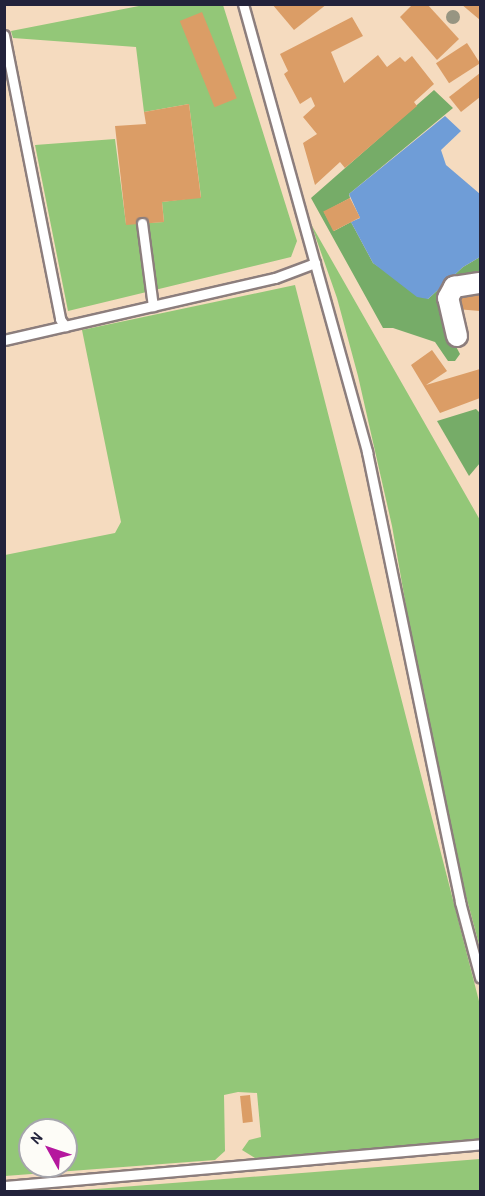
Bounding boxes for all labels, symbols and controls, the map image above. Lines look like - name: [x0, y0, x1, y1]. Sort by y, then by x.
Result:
- north arrow: [18, 1118, 78, 1178]
- text: N: [25, 1127, 47, 1148]

